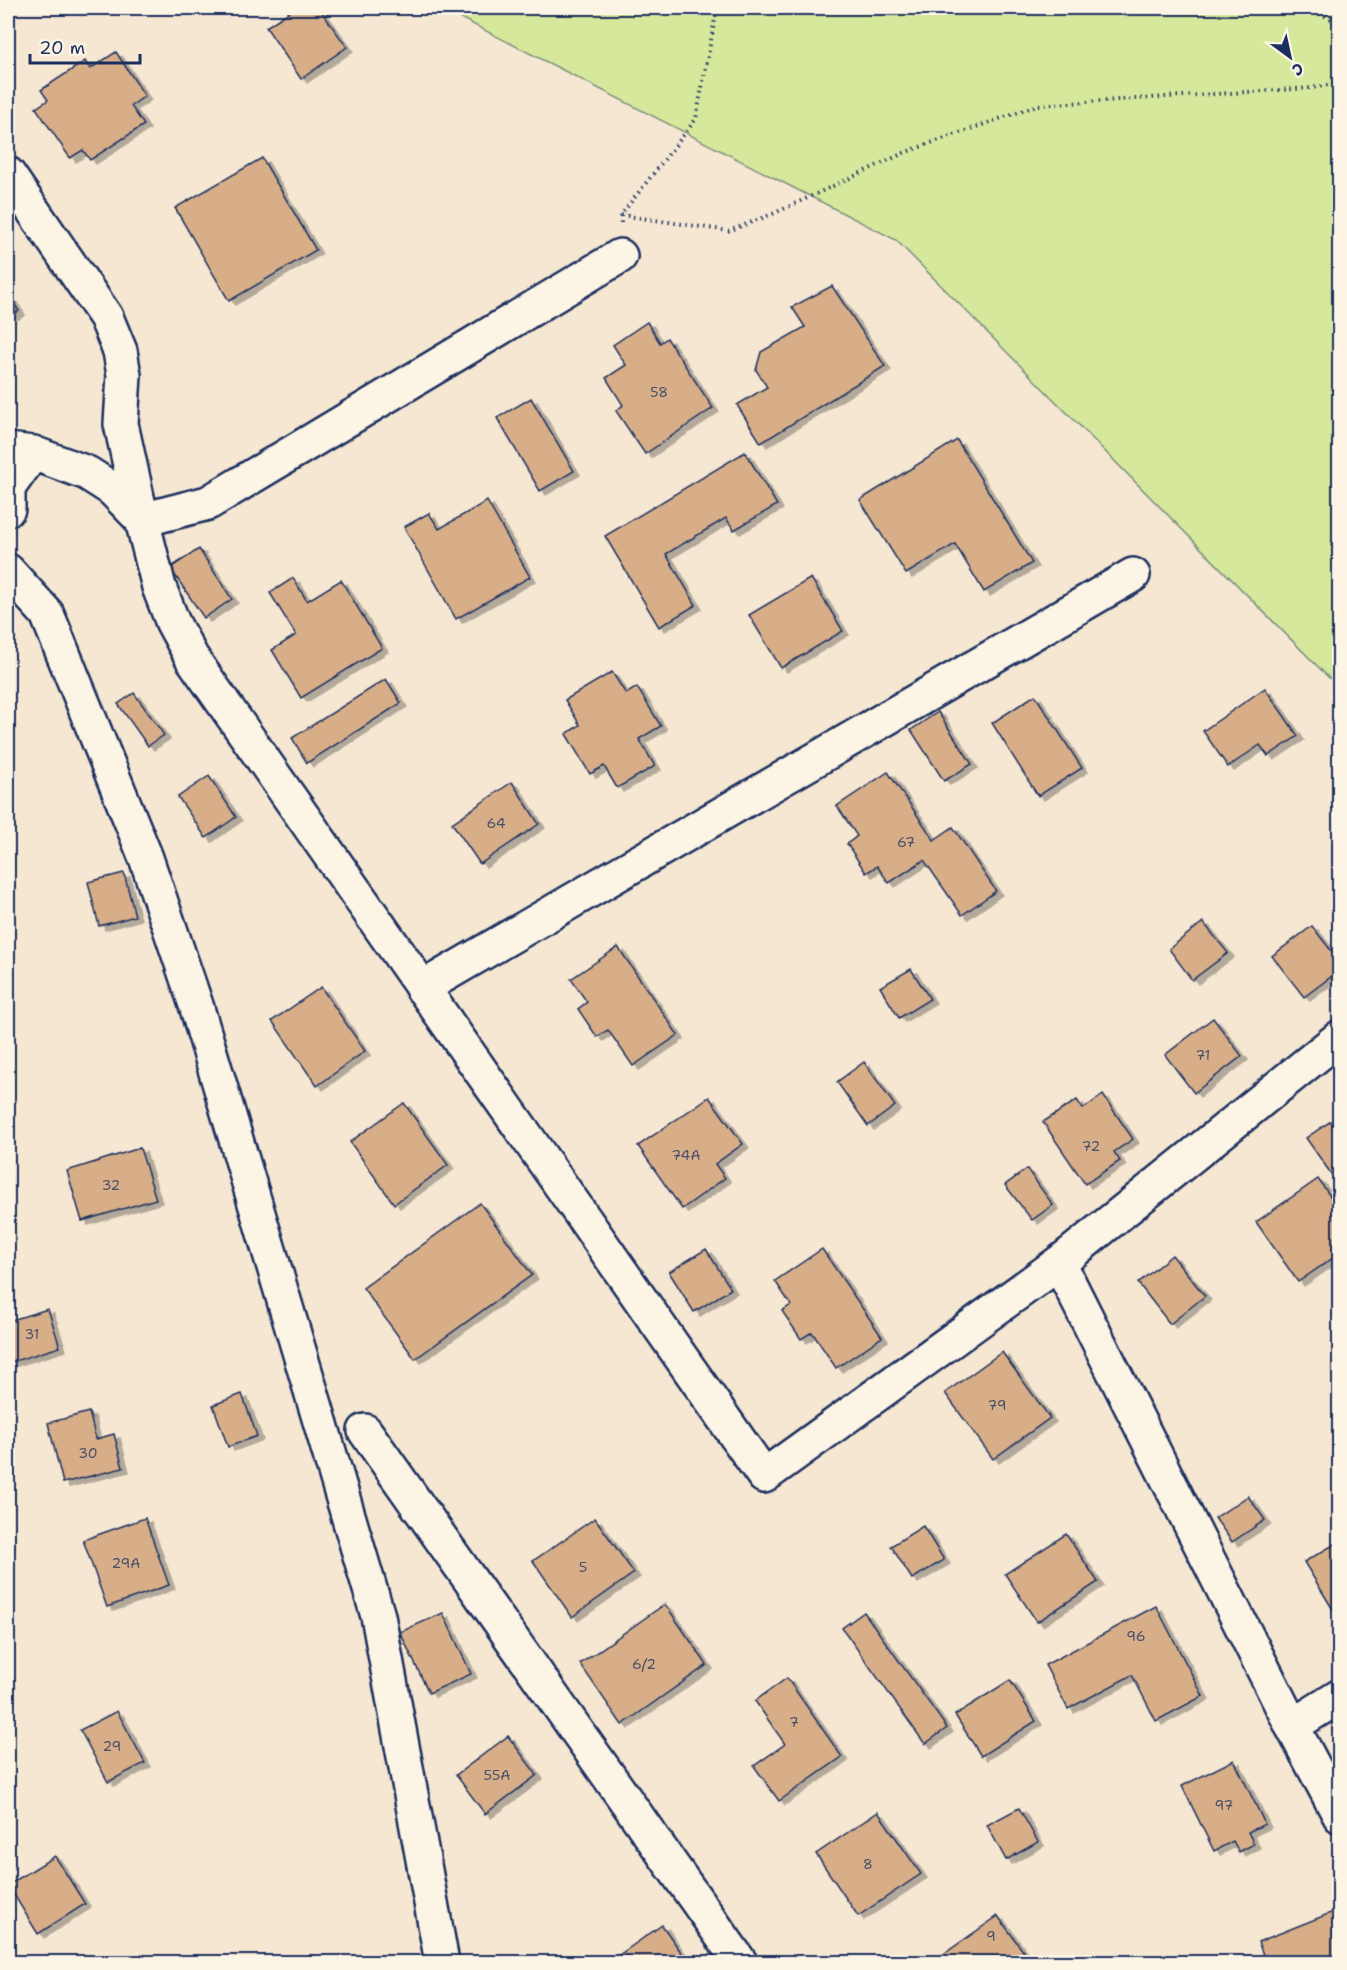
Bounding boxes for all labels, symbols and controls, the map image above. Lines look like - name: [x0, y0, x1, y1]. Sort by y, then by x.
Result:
- scale bar: [30, 27, 140, 65]
- north arrow: [1260, 27, 1320, 87]
- text: 20 m: [39, 36, 85, 60]
- text: С: [1288, 58, 1308, 81]
- house number: 58: [650, 383, 668, 401]
- house number: 64: [486, 814, 506, 832]
- house number: 67: [897, 833, 915, 851]
- house number: 71: [1196, 1046, 1210, 1064]
- house number: 72: [1082, 1137, 1100, 1155]
- house number: 74А: [671, 1146, 701, 1164]
- house number: 32: [102, 1176, 120, 1194]
- house number: 31: [25, 1325, 39, 1343]
- house number: 79: [987, 1396, 1007, 1414]
- house number: 30: [78, 1444, 98, 1462]
- house number: 29А: [111, 1554, 141, 1572]
- house number: 5: [579, 1558, 587, 1576]
- house number: 96: [1126, 1627, 1146, 1645]
- house number: 6/2: [632, 1655, 656, 1673]
- house number: 7: [789, 1713, 799, 1731]
- house number: 29: [103, 1737, 121, 1755]
- house number: 55А: [484, 1766, 510, 1784]
- house number: 97: [1215, 1796, 1233, 1814]
- house number: 8: [863, 1855, 873, 1873]
- house number: 9: [986, 1927, 996, 1945]

